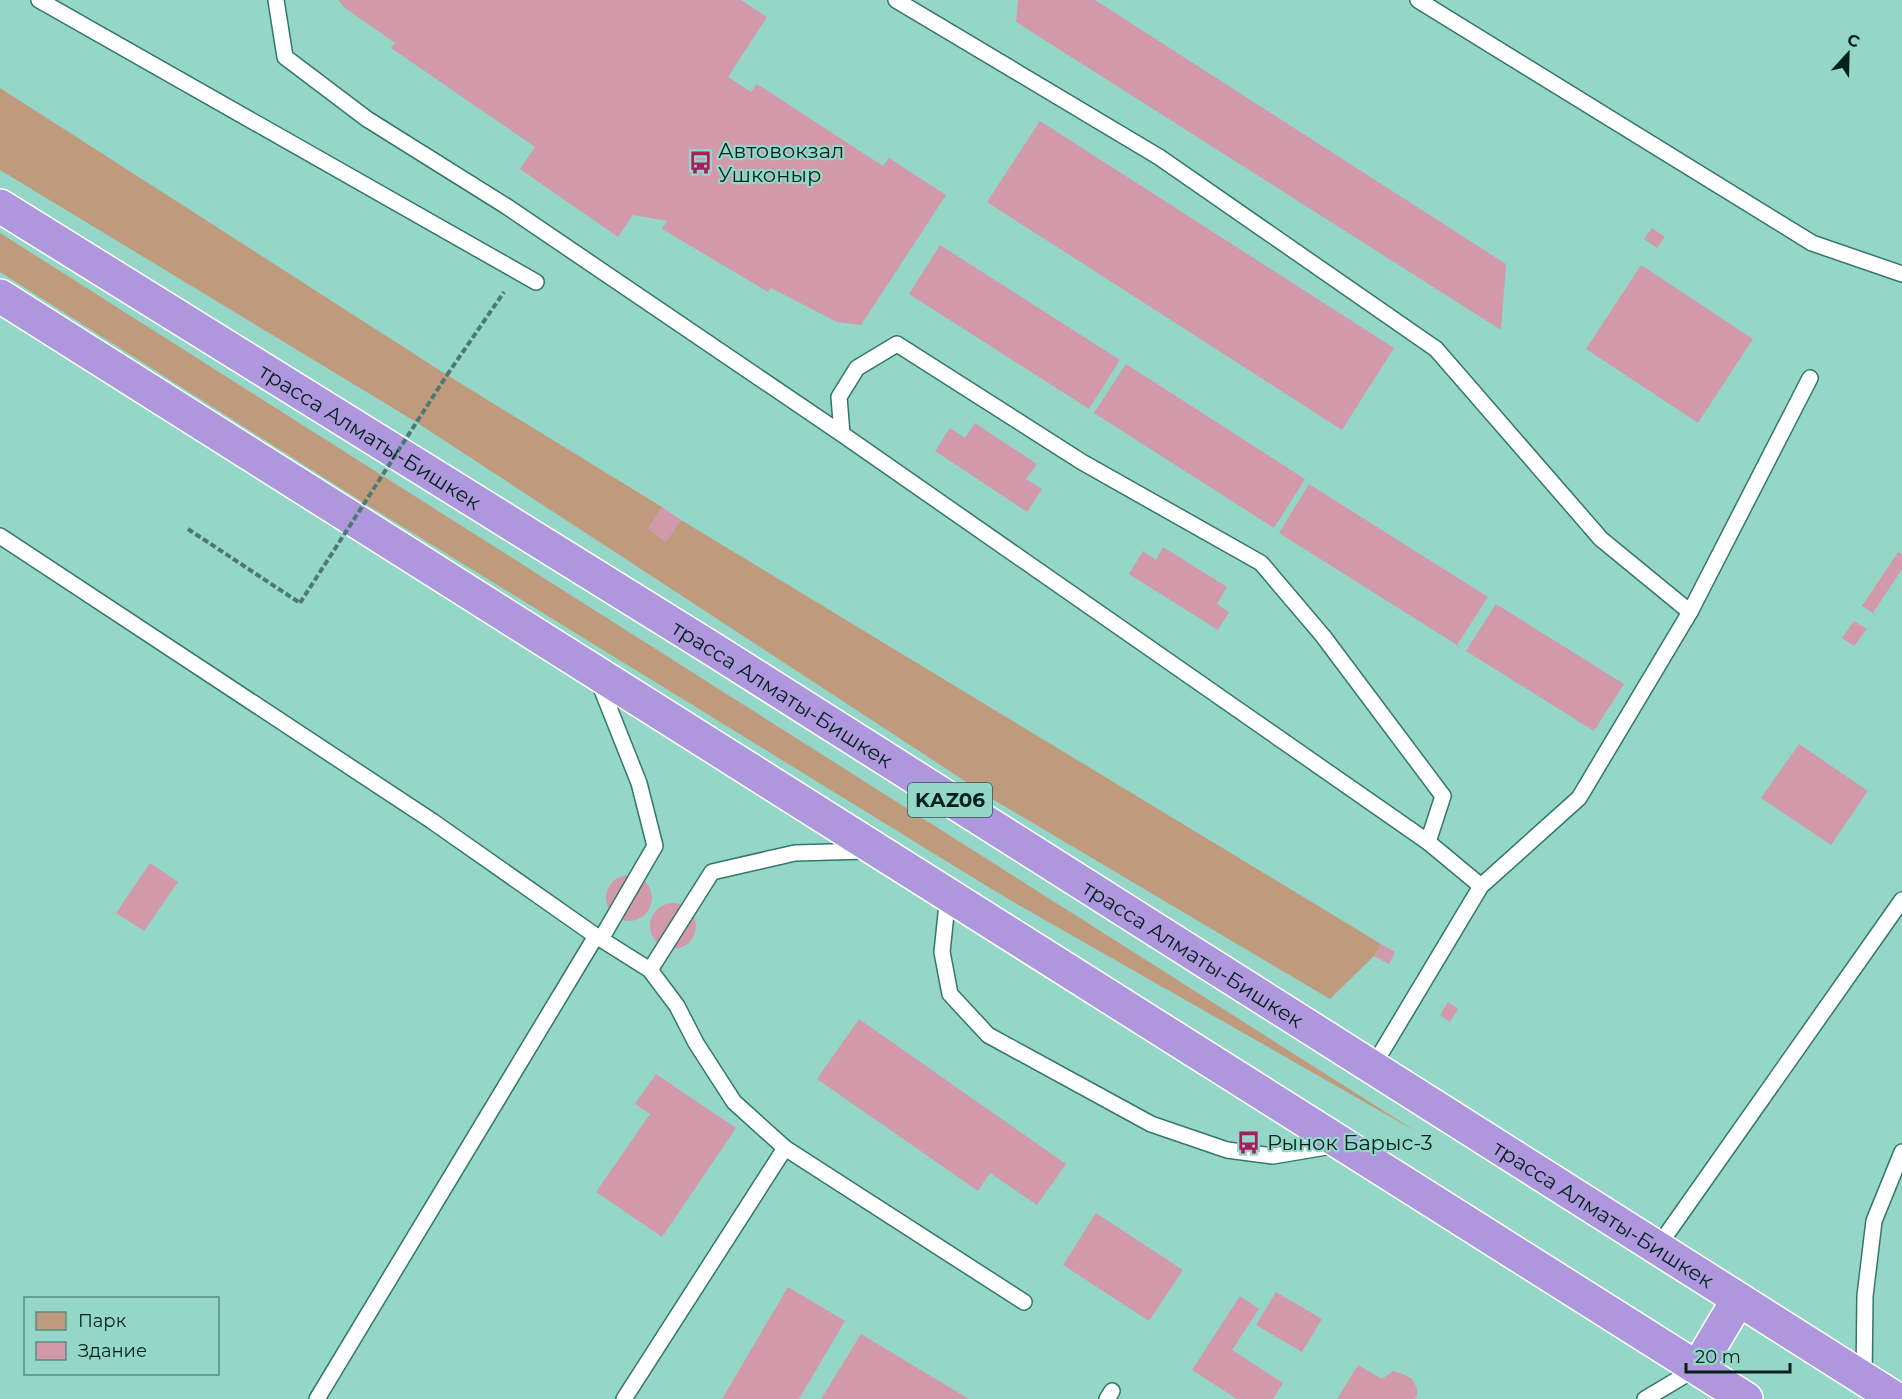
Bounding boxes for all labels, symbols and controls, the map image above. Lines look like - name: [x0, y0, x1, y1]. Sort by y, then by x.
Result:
- north arrow: [1818, 24, 1878, 84]
- text: С: [1844, 30, 1863, 52]
- place label: Автовокзал Ушконыр: [718, 138, 844, 187]
- bus stop icon: Автовокзал Ушконыр: [687, 149, 713, 175]
- street label: трасса Алматы-Бишкек: [255, 358, 486, 514]
- street label: трасса Алматы-Бишкек: [668, 615, 898, 773]
- road number: KАZ06: [908, 783, 992, 817]
- street label: трасса Алматы-Бишкек: [1078, 874, 1308, 1033]
- bus stop icon: Рынок Барыс-3: [1236, 1129, 1262, 1155]
- place label: Рынок Барыс-3: [1267, 1130, 1433, 1155]
- street label: трасса Алматы-Бишкек: [1489, 1135, 1719, 1293]
- legend: [24, 1297, 219, 1375]
- text: Парк: [78, 1310, 127, 1332]
- scale bar: [1686, 1336, 1790, 1374]
- text: Здание: [78, 1340, 147, 1362]
- text: 20 m: [1695, 1346, 1741, 1368]

